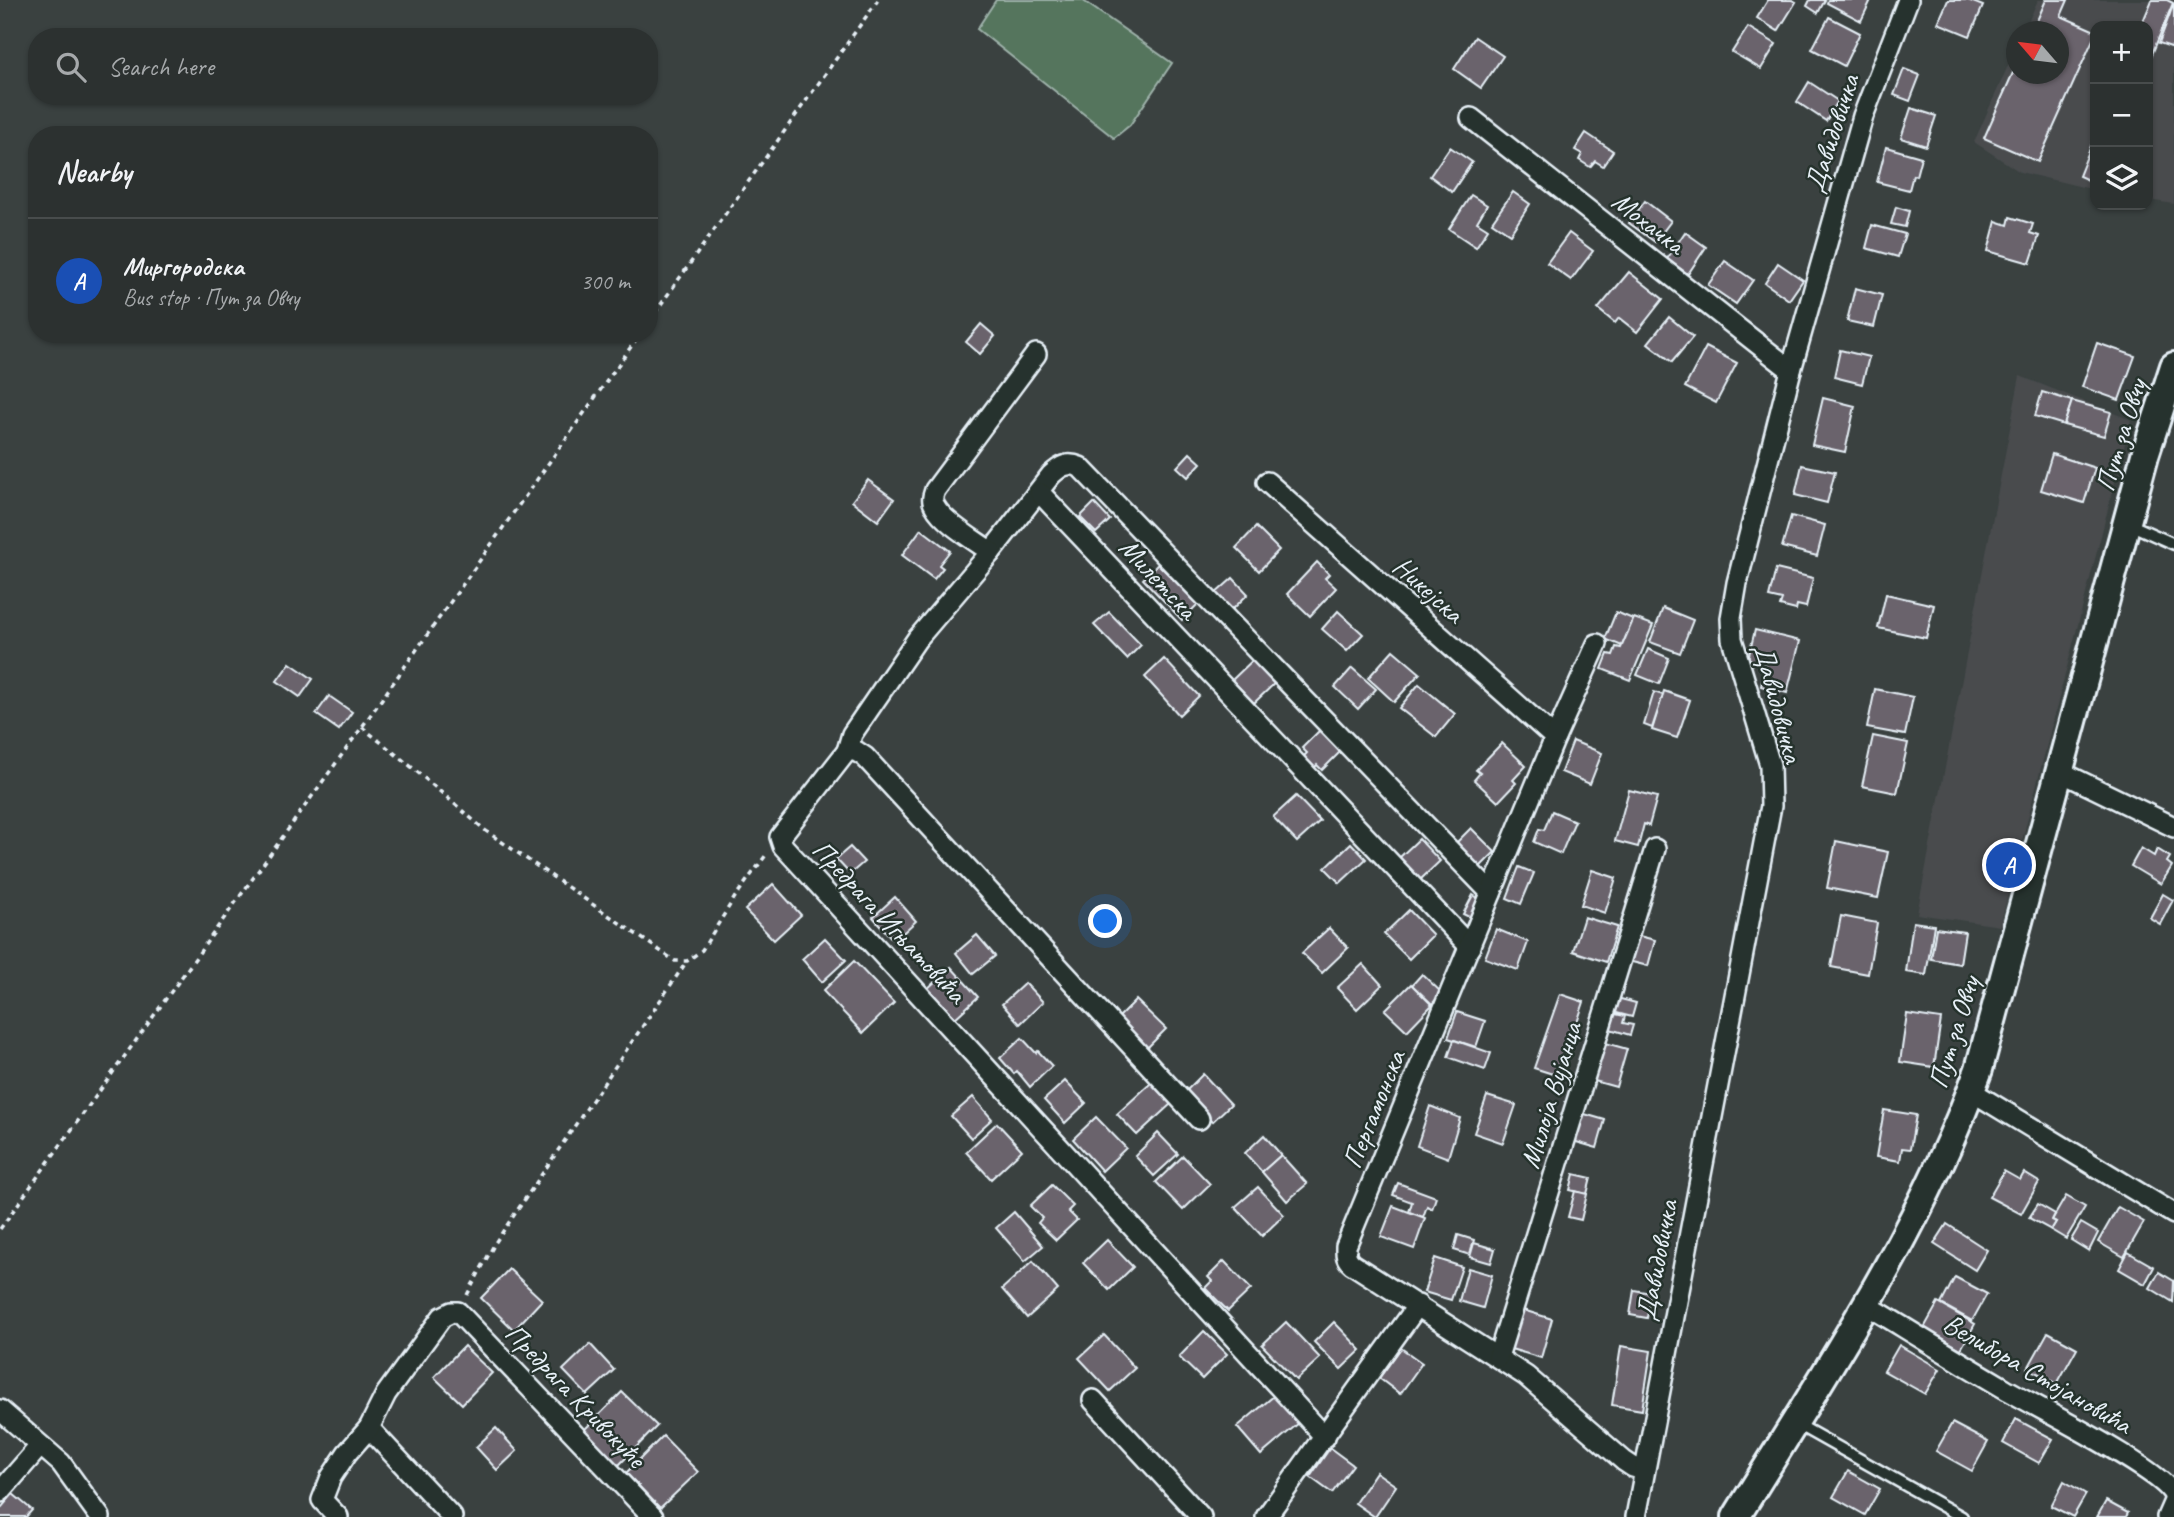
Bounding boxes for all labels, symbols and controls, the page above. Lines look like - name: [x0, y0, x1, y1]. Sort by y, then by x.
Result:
- north arrow: [2006, 21, 2069, 84]
- map controls: [2090, 21, 2153, 210]
- button: +: [2090, 21, 2153, 84]
- search box: [28, 28, 658, 105]
- icon: search: [52, 48, 90, 86]
- text: Search here: [108, 50, 214, 83]
- street label: Давидовичка: [1796, 68, 1867, 196]
- button: −: [2090, 84, 2153, 147]
- button: layers: [2090, 147, 2153, 210]
- text: Nearby: [56, 153, 132, 191]
- street label: Мохачка: [1605, 183, 1694, 263]
- text: Миргородска: [123, 250, 244, 283]
- text: A: [73, 267, 85, 296]
- text: 300 m: [581, 267, 630, 296]
- text: Bus stop · Пут за Овчу: [123, 283, 299, 312]
- street label: Пут за Овчу: [2087, 373, 2155, 495]
- street label: Милетска: [1112, 530, 1207, 628]
- street label: Никејска: [1386, 548, 1473, 632]
- street label: Давидовичка: [1746, 640, 1812, 768]
- street label: Предрага Игњатовића: [805, 832, 975, 1012]
- pin: A: [1986, 839, 2032, 891]
- your location: [1088, 904, 1122, 938]
- street label: Пут за Овчу: [1920, 970, 1988, 1092]
- street label: Милоја Вујанца: [1512, 1016, 1590, 1172]
- street label: Пергамонска: [1334, 1044, 1414, 1173]
- street label: Давидовичка: [1628, 1195, 1686, 1323]
- street label: Велибора Стојановића: [1937, 1305, 2140, 1442]
- street label: Предрага Кривокуће: [498, 1316, 655, 1476]

